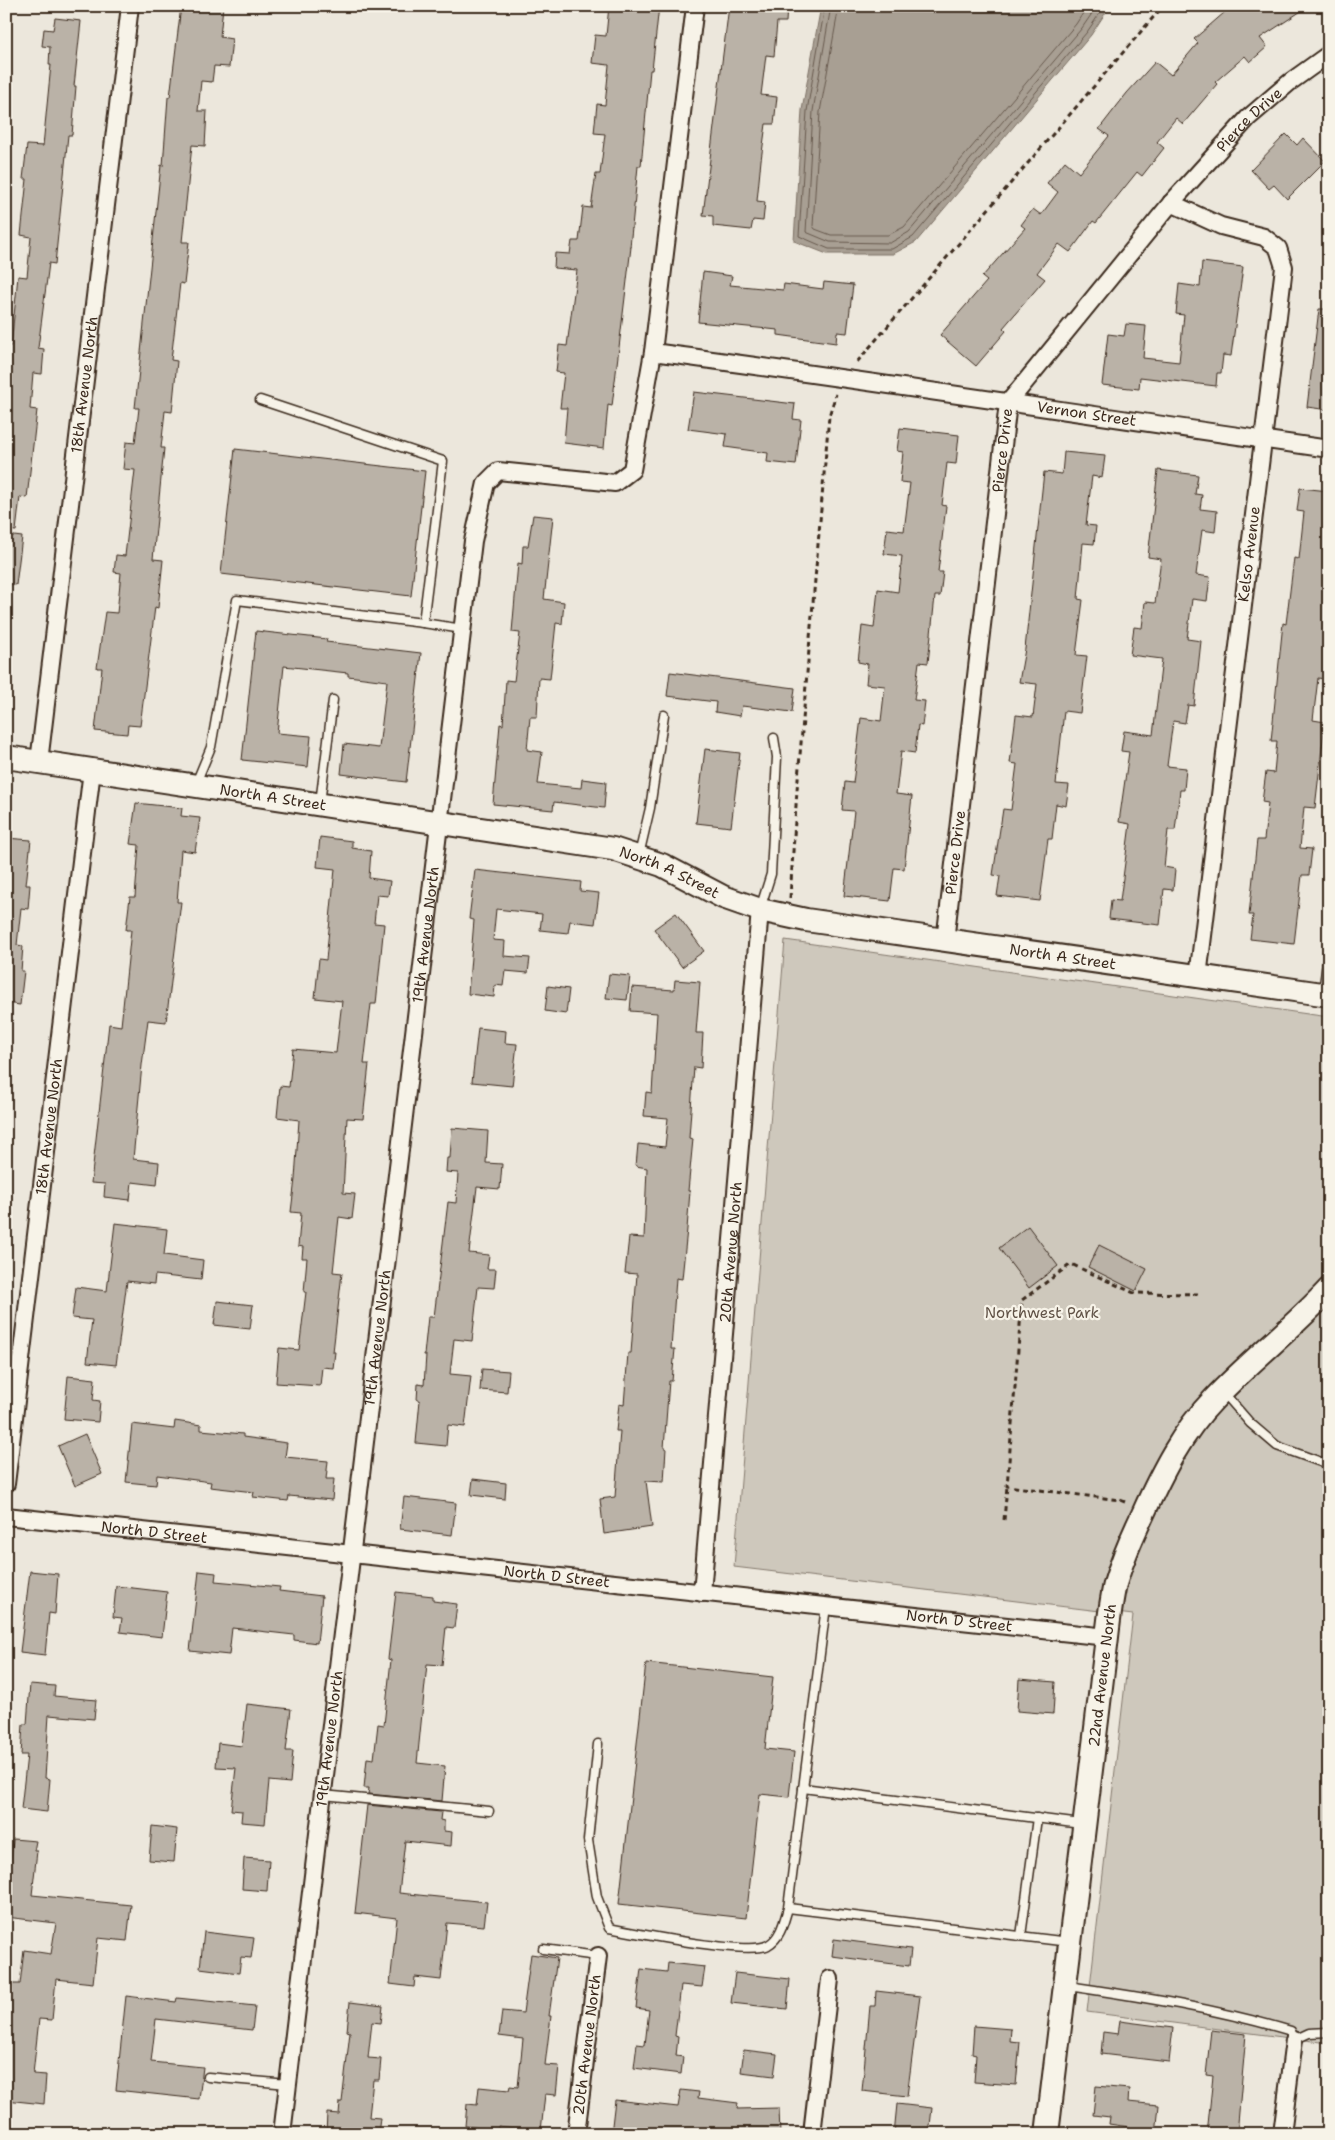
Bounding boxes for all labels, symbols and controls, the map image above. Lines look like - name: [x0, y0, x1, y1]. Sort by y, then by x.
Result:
- street label: Pierce Drive: [1212, 83, 1286, 156]
- street label: 18th Avenue North: [66, 315, 103, 454]
- street label: Vernon Street: [1035, 397, 1138, 431]
- street label: Pierce Drive: [988, 407, 1017, 494]
- street label: Kelso Avenue: [1233, 505, 1265, 603]
- street label: North A Street: [218, 779, 328, 815]
- street label: Pierce Drive: [940, 809, 970, 896]
- street label: North A Street: [617, 842, 723, 903]
- street label: 19th Avenue North: [408, 865, 444, 1004]
- street label: North A Street: [1008, 939, 1117, 974]
- street label: 18th Avenue North: [31, 1057, 67, 1196]
- street label: 20th Avenue North: [715, 1181, 747, 1324]
- street label: 19th Avenue North: [359, 1268, 396, 1407]
- park label: Northwest Park: [985, 1303, 1099, 1323]
- street label: North D Street: [100, 1517, 208, 1548]
- street label: North D Street: [502, 1561, 611, 1592]
- street label: 22nd Avenue North: [1084, 1602, 1121, 1748]
- street label: North D Street: [905, 1605, 1013, 1637]
- street label: 19th Avenue North: [311, 1669, 347, 1808]
- street label: 20th Avenue North: [568, 1973, 606, 2116]

